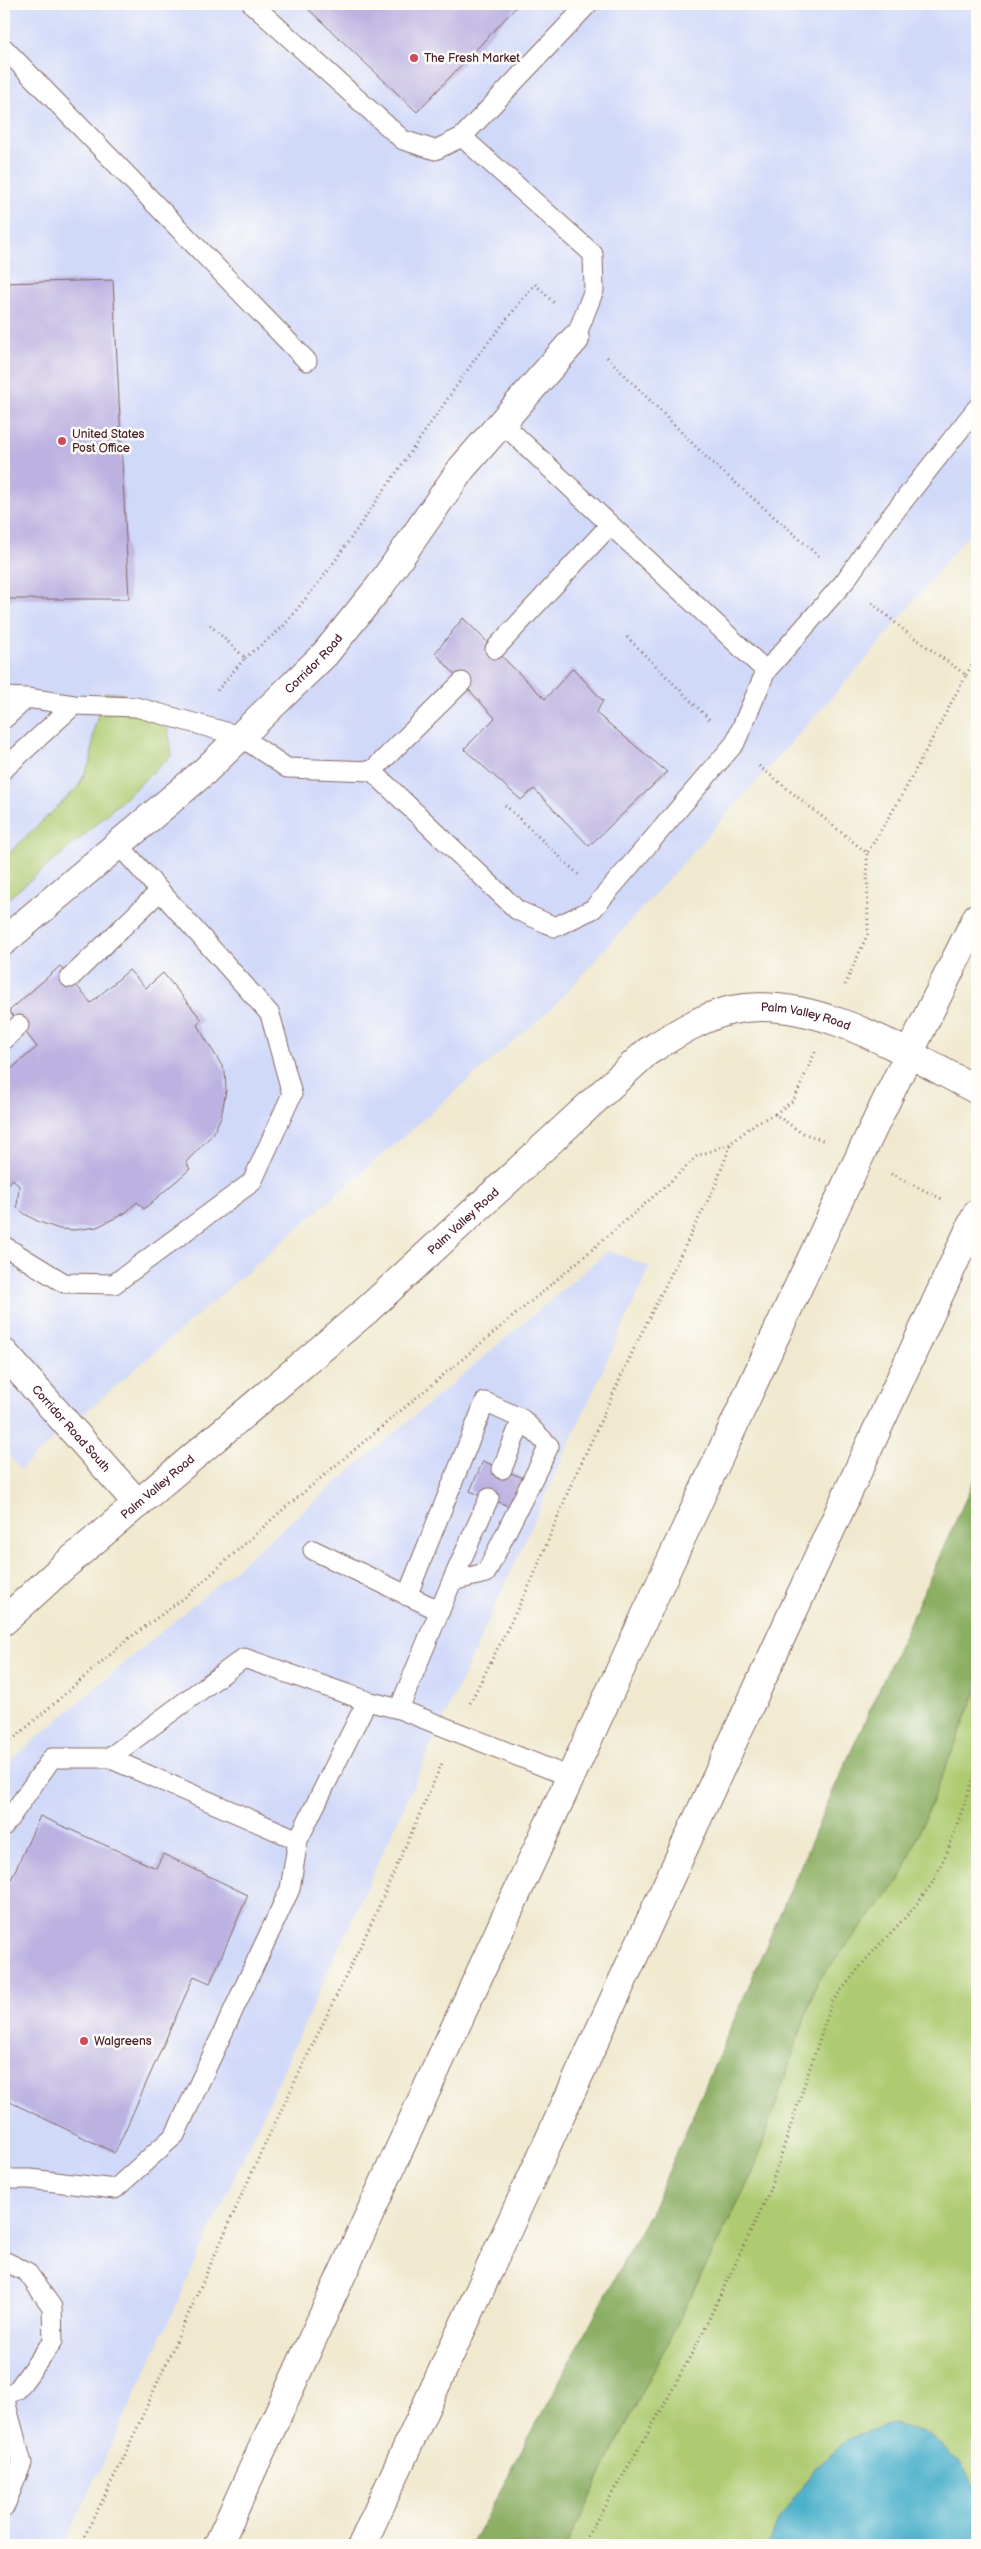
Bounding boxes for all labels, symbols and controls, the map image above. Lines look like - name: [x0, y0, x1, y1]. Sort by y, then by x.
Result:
- place label: The Fresh Market: [424, 51, 520, 66]
- marker: The Fresh Market: [408, 52, 420, 64]
- place label: United States Post Office: [72, 427, 144, 456]
- marker: United States Post Office: [56, 435, 68, 447]
- street label: Corridor Road: [281, 631, 346, 697]
- street label: Palm Valley Road: [761, 1000, 853, 1034]
- street label: Palm Valley Road: [424, 1185, 502, 1258]
- street label: Corridor Road South: [29, 1382, 114, 1475]
- street label: Palm Valley Road: [118, 1451, 198, 1522]
- place label: Walgreens: [94, 2034, 152, 2049]
- marker: Walgreens: [78, 2035, 90, 2047]

